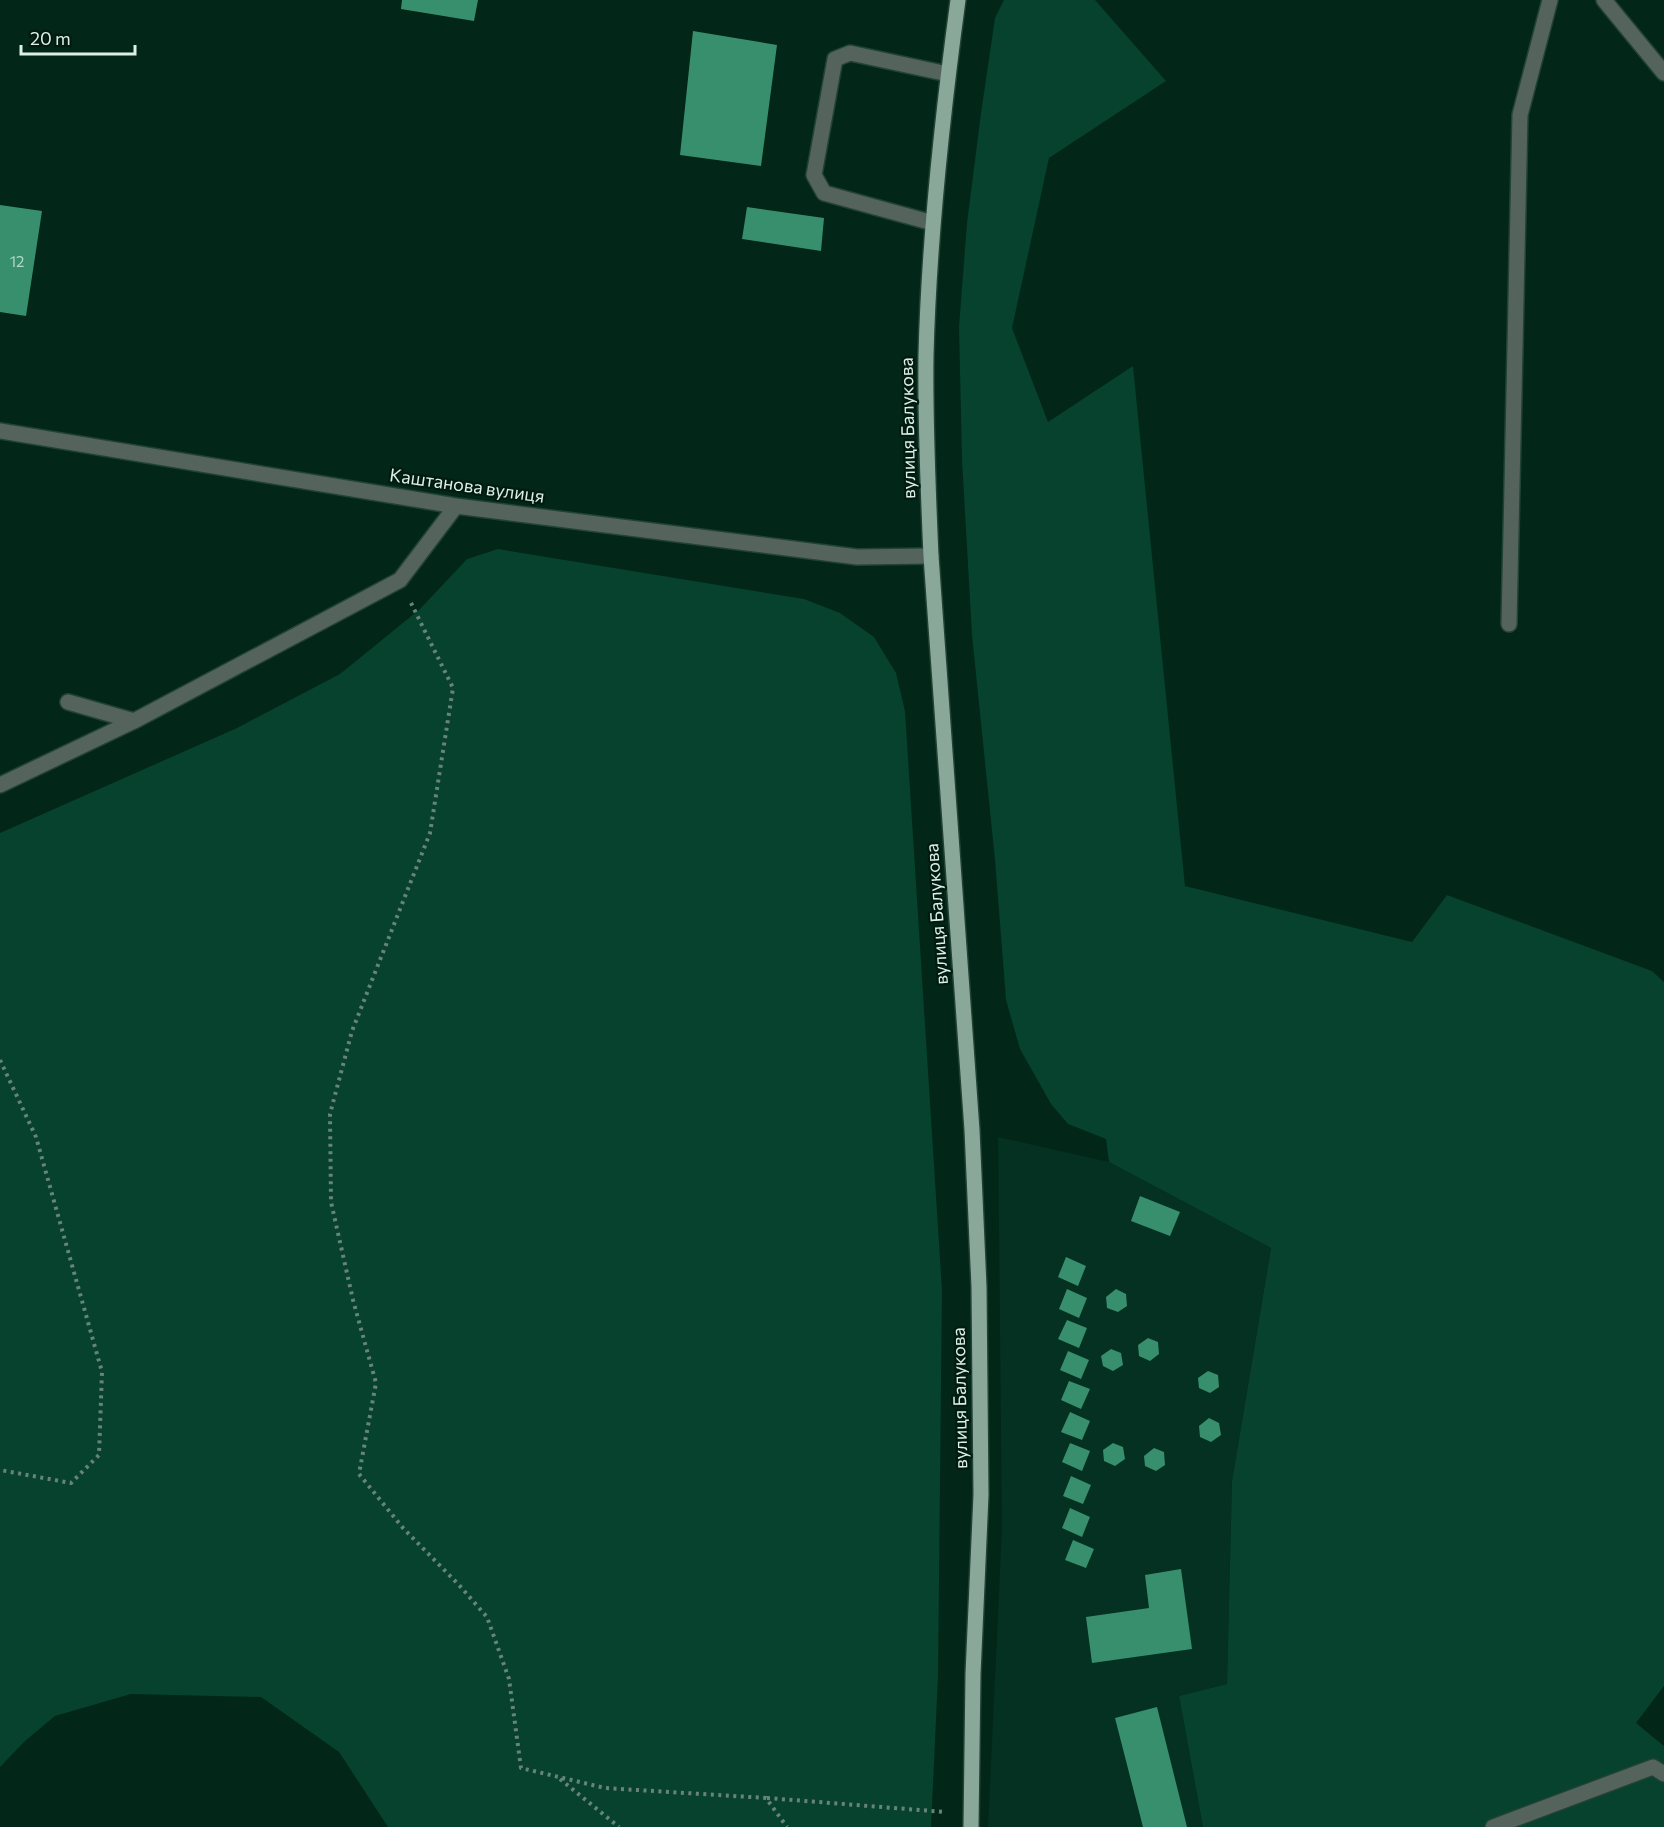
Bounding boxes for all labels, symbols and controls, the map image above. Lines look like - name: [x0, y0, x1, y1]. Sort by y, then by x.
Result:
- scale bar: [21, 18, 135, 56]
- text: 20 m: [30, 27, 71, 49]
- house number: 12: [10, 252, 24, 270]
- street label: вулиця Балукова: [895, 357, 919, 499]
- street label: Каштанова вулиця: [388, 463, 546, 507]
- street label: вулиця Балукова: [920, 843, 952, 985]
- street label: вулиця Балукова: [947, 1327, 971, 1469]

